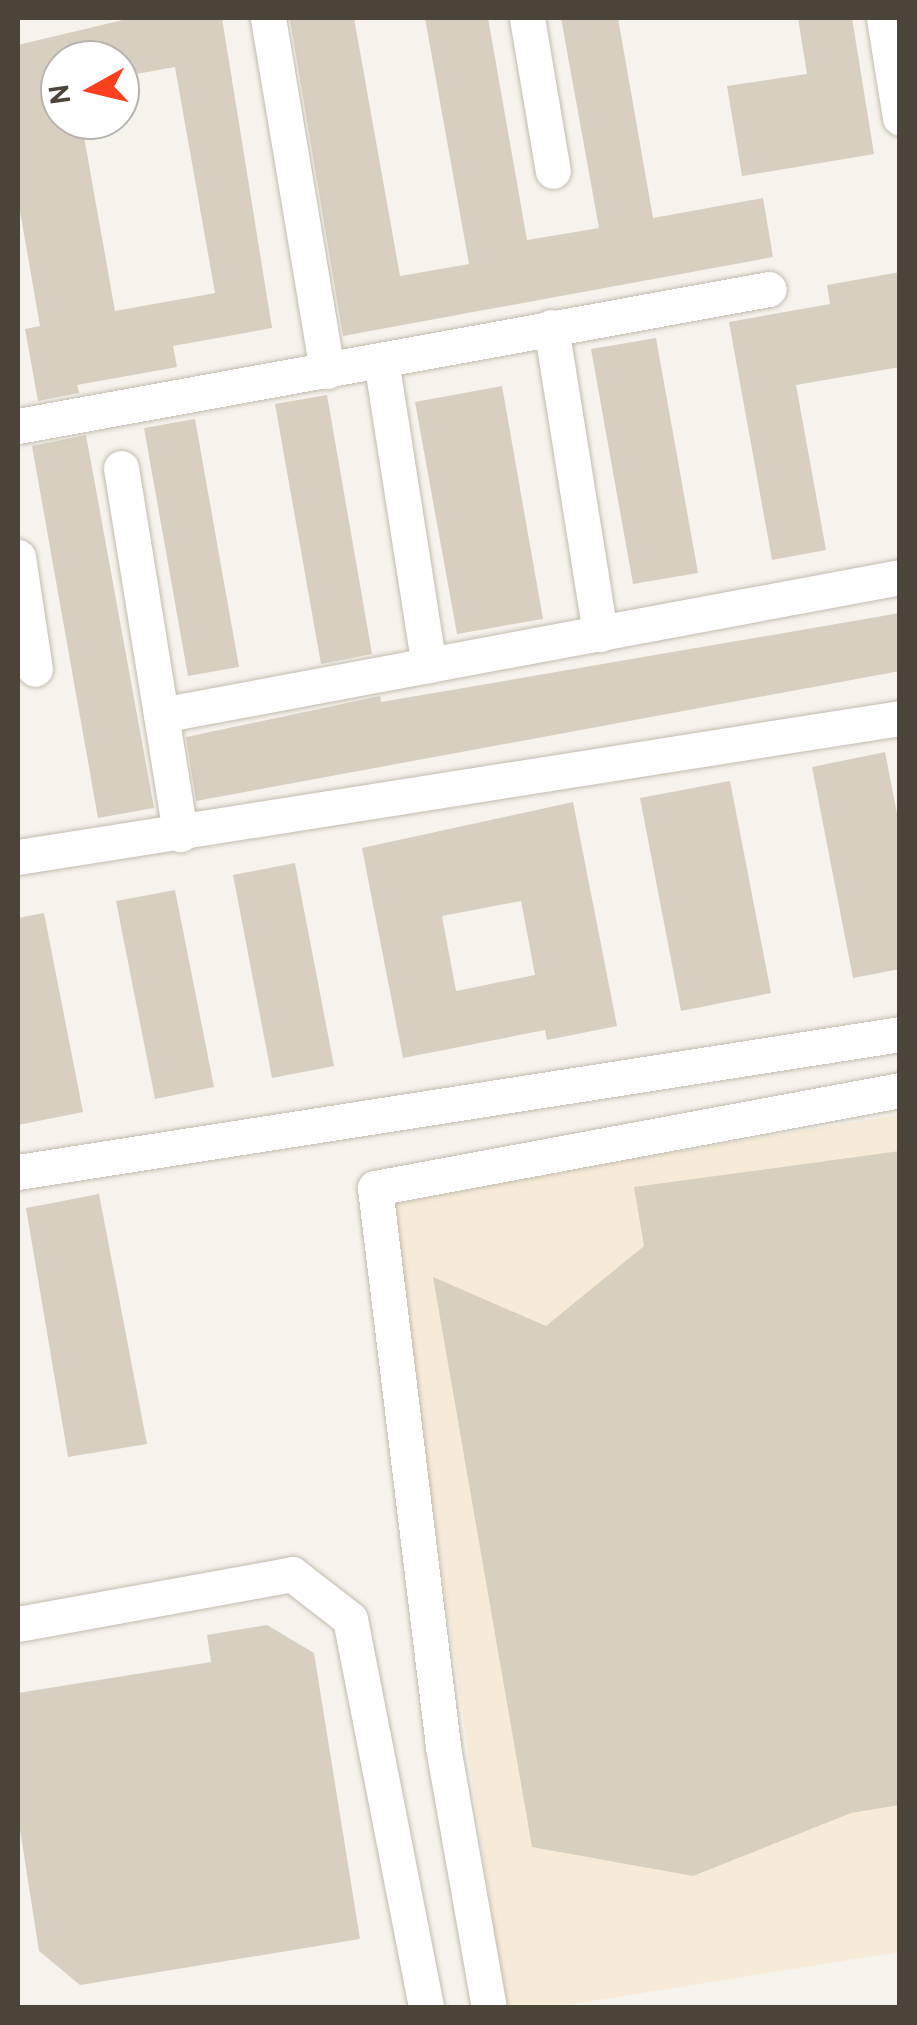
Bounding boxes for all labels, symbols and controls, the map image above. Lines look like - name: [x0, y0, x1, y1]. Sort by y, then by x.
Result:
- north arrow: [40, 40, 140, 140]
- text: N: [43, 81, 81, 106]

